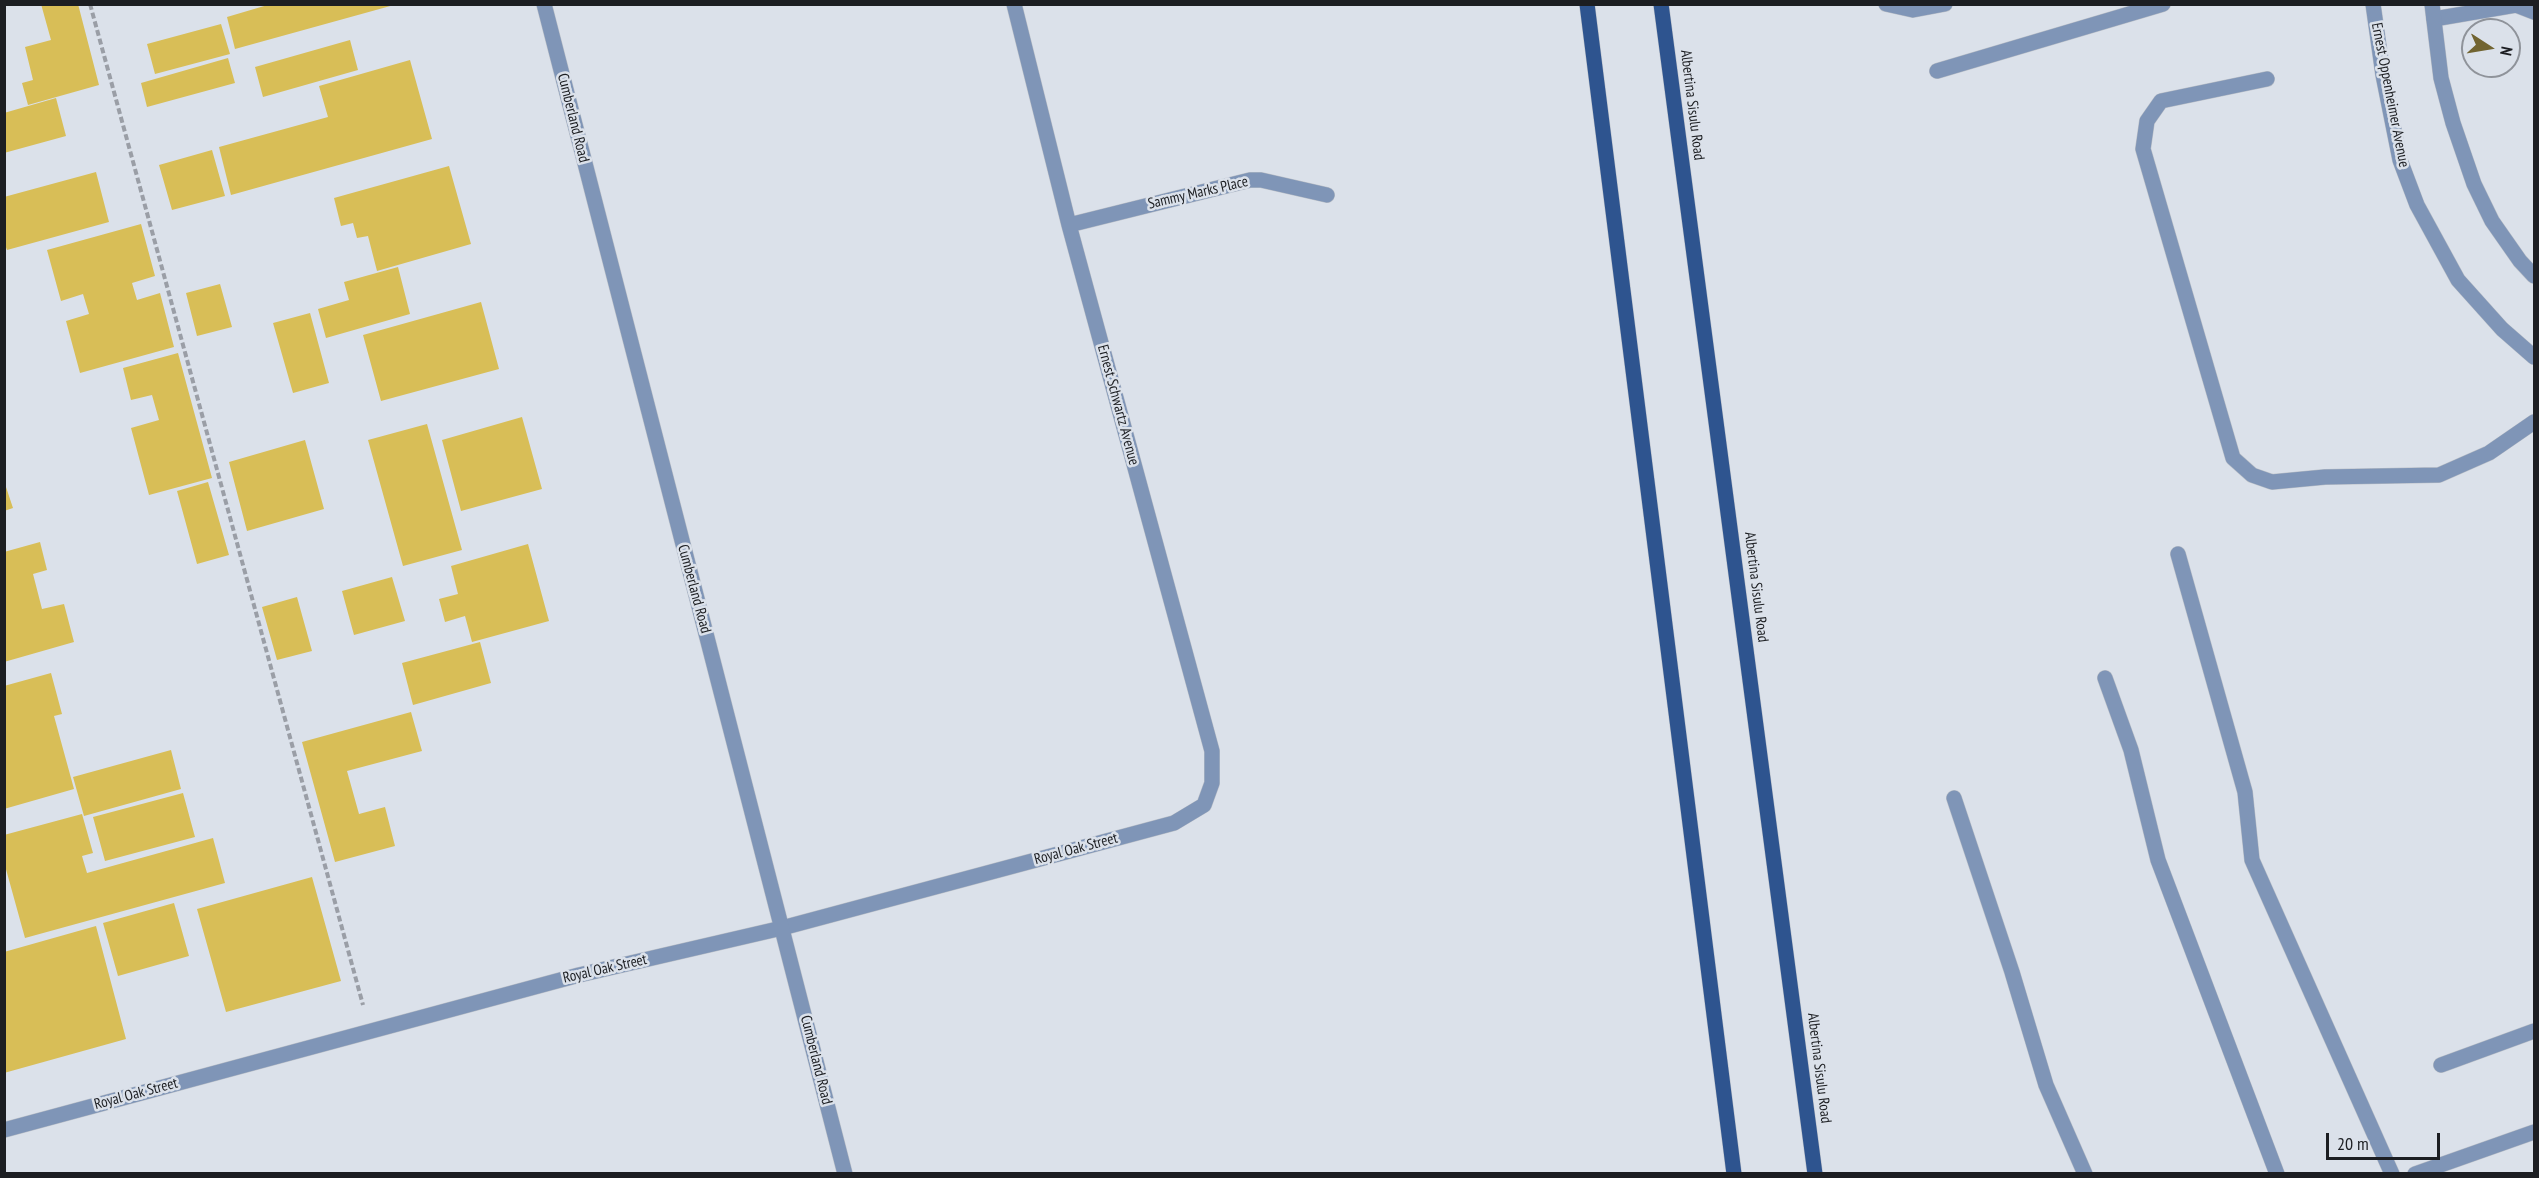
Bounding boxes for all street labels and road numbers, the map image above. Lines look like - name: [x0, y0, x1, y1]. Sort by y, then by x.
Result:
- street label: Ernest Oppenheimer Avenue: [2367, 21, 2413, 169]
- street label: Albertina Sisulu Road: [1676, 49, 1708, 161]
- street label: Cumberland Road: [553, 72, 593, 164]
- street label: Sammy Marks Place: [1146, 173, 1250, 213]
- street label: Ernest Schwartz Avenue: [1093, 343, 1143, 467]
- street label: Albertina Sisulu Road: [1740, 531, 1772, 643]
- street label: Cumberland Road: [674, 543, 714, 635]
- street label: Royal Oak Street: [1032, 829, 1120, 869]
- street label: Royal Oak Street: [561, 951, 649, 987]
- street label: Albertina Sisulu Road: [1803, 1012, 1835, 1124]
- street label: Cumberland Road: [796, 1014, 836, 1106]
- street label: Royal Oak Street: [92, 1074, 180, 1114]

